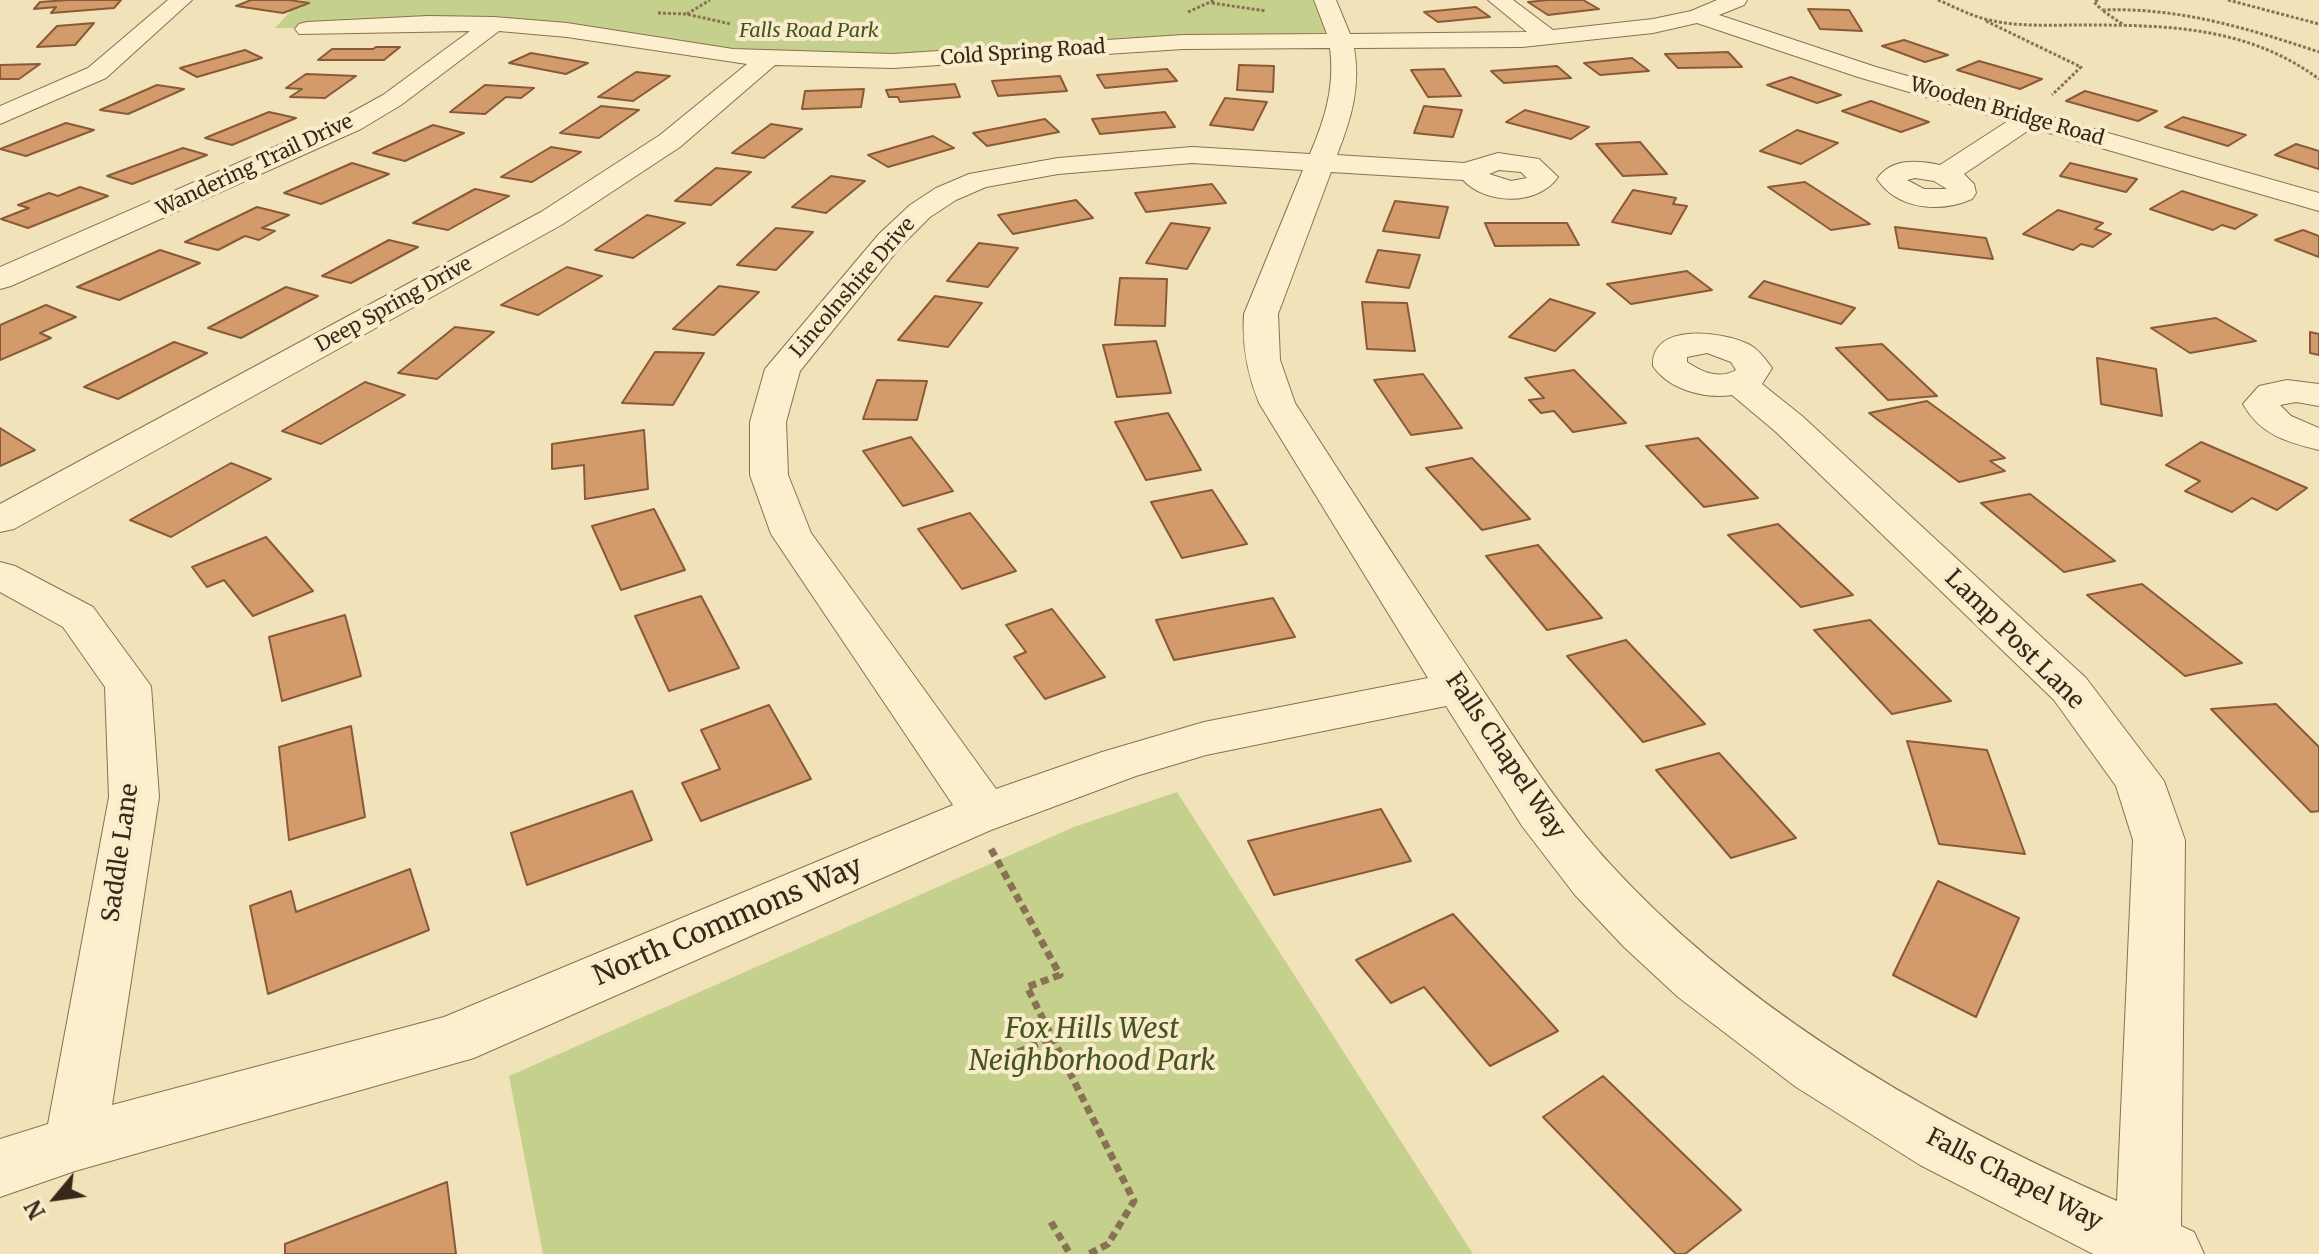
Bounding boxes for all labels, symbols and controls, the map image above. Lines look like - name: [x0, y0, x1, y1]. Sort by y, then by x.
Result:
- park label: Falls Road Park: [739, 19, 879, 43]
- street label: Cold Spring Road: [940, 35, 1106, 71]
- street label: Wooden Bridge Road: [1907, 73, 2107, 151]
- street label: Wandering Trail Drive: [153, 110, 357, 222]
- street label: Lincolnshire Drive: [786, 213, 920, 363]
- street label: Deep Spring Drive: [312, 252, 476, 358]
- street label: Lamp Post Lane: [1938, 564, 2090, 716]
- street label: Falls Chapel Way: [1439, 668, 1571, 844]
- street label: Saddle Lane: [97, 782, 145, 924]
- street label: North Commons Way: [589, 850, 867, 994]
- park label: Fox Hills West Neighborhood Park: [969, 1013, 1215, 1079]
- street label: Falls Chapel Way: [1921, 1123, 2107, 1237]
- north arrow: [16, 1158, 96, 1238]
- text: N: [19, 1195, 51, 1224]

